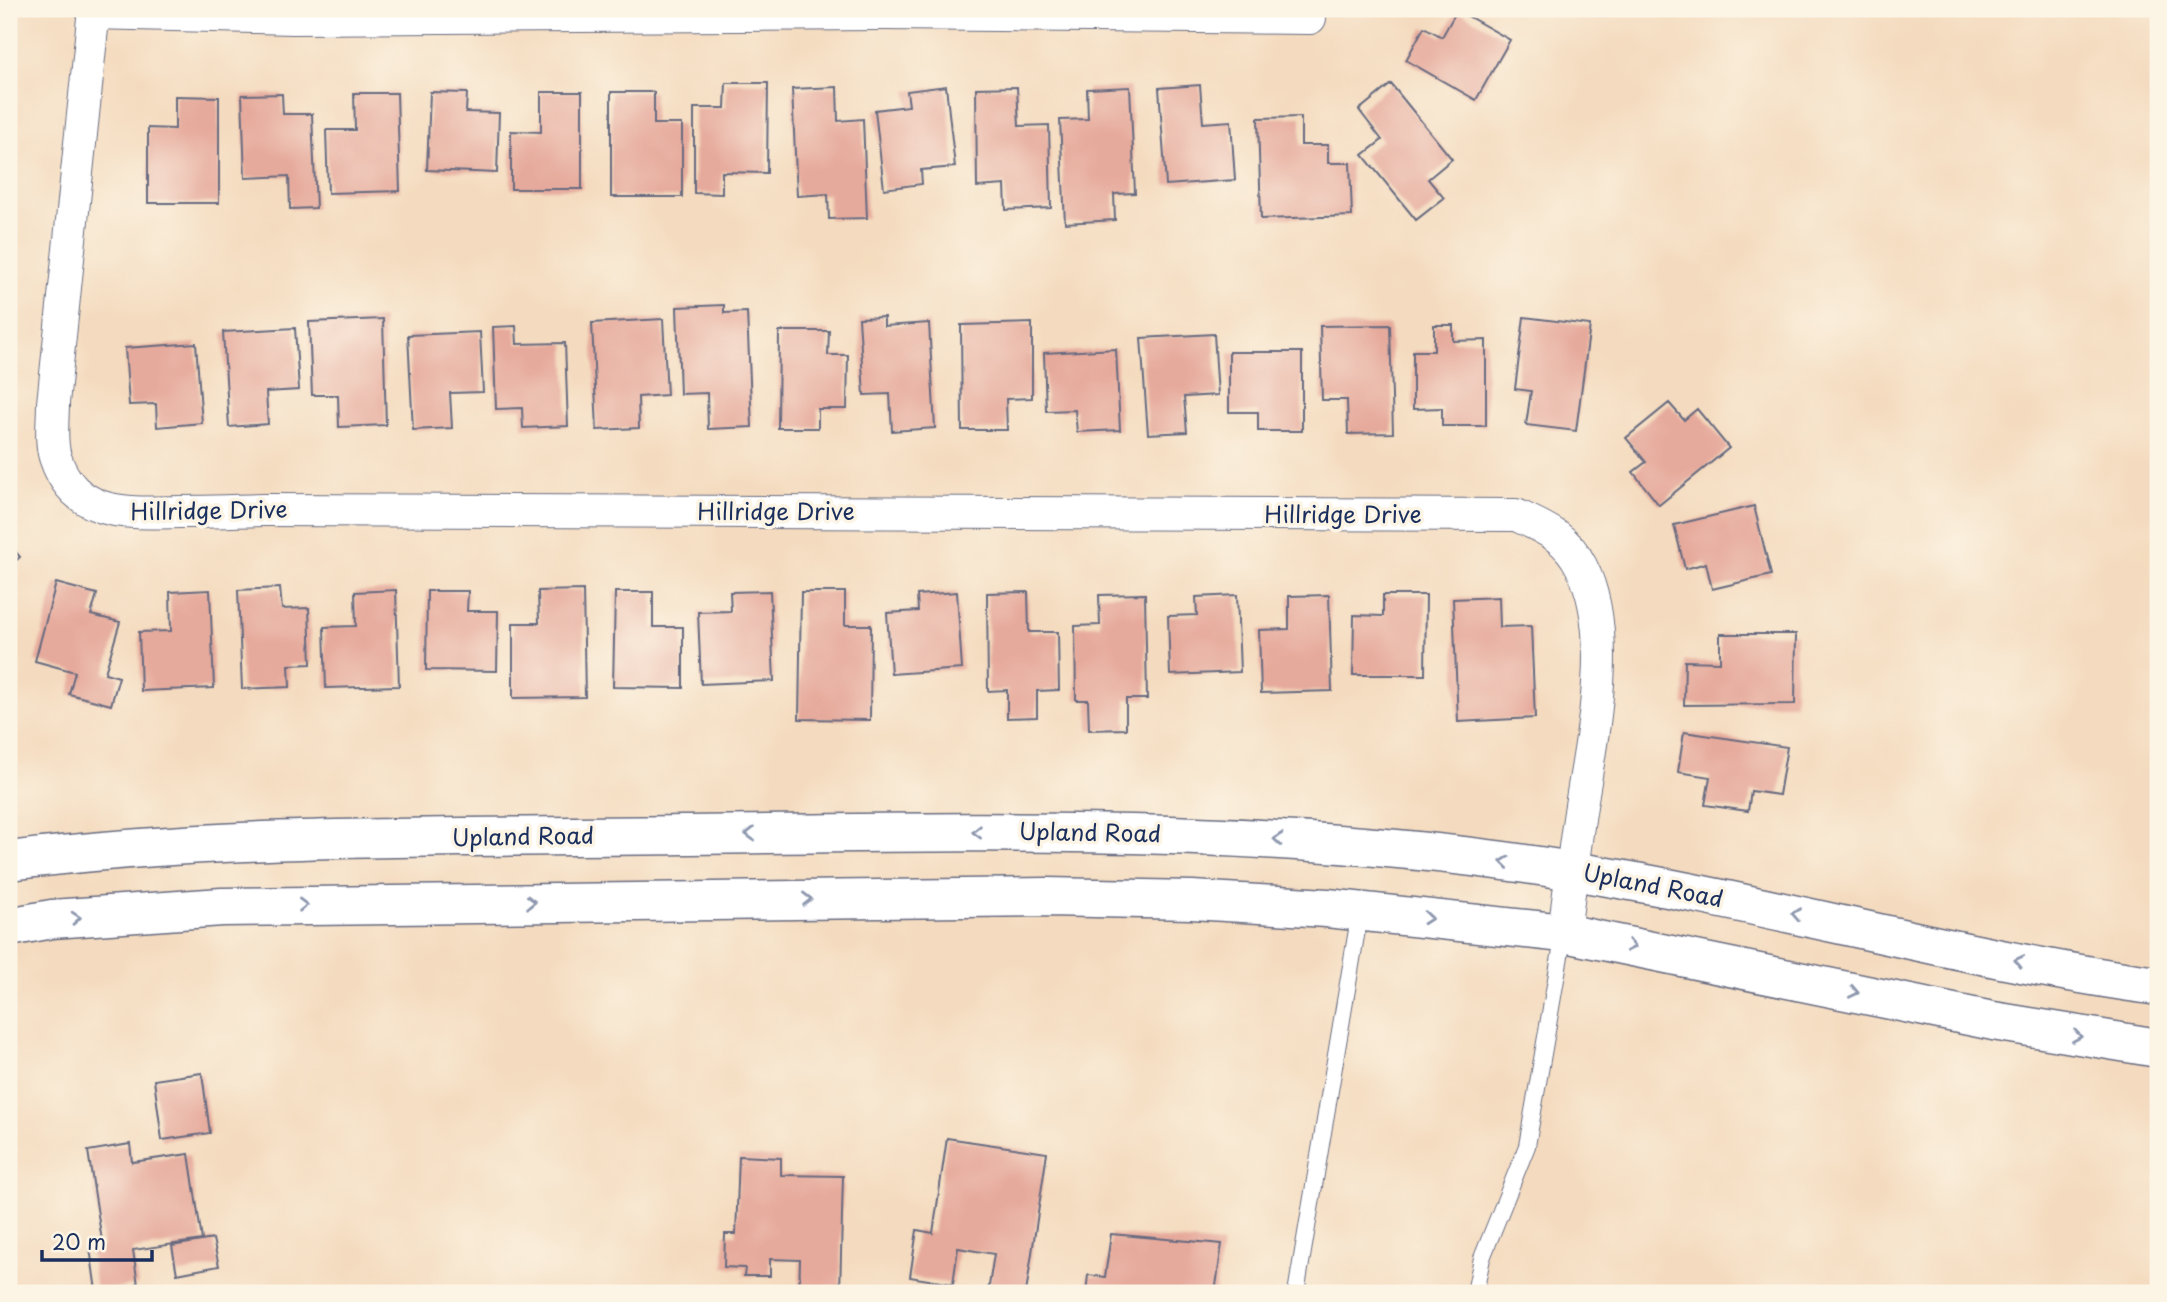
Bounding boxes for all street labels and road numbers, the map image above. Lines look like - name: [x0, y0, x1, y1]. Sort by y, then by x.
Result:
- street label: Hillridge Drive: [130, 491, 288, 528]
- street label: Hillridge Drive: [697, 493, 855, 528]
- street label: Hillridge Drive: [1264, 496, 1422, 531]
- street label: Upland Road: [1019, 813, 1161, 850]
- street label: Upland Road: [452, 817, 594, 854]
- street label: Upland Road: [1580, 854, 1726, 915]

